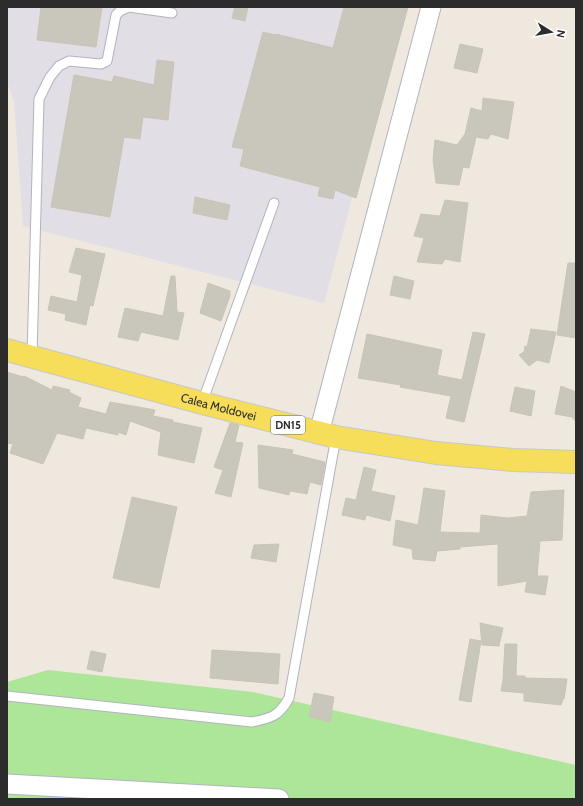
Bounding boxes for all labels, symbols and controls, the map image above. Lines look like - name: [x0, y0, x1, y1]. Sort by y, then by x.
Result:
- north arrow: [531, 12, 571, 52]
- text: N: [553, 29, 568, 39]
- street label: Calea Moldovei: [179, 390, 258, 423]
- road number: DN15: [271, 416, 305, 434]

